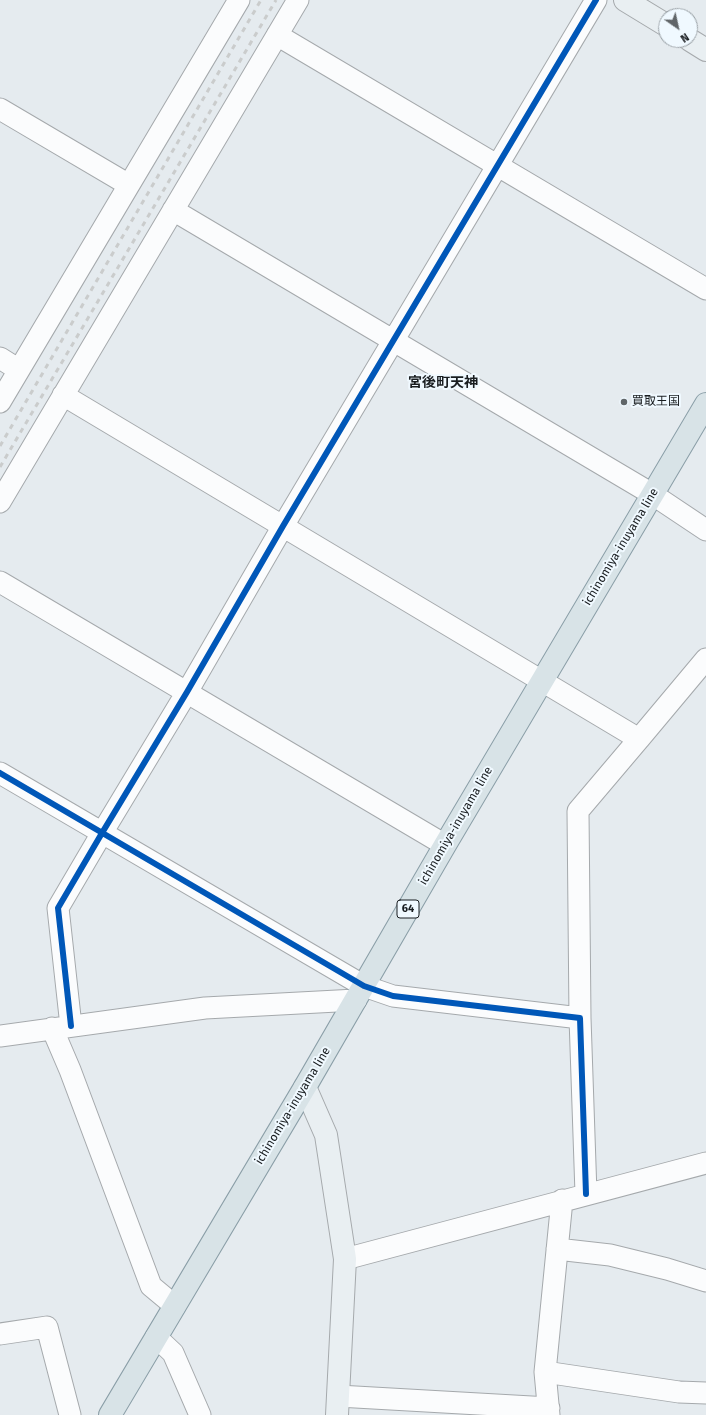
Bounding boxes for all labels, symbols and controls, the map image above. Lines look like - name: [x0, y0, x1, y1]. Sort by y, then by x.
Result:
- north arrow: [658, 8, 698, 48]
- text: N: [678, 30, 691, 45]
- district label: 宮後町天神: [408, 375, 478, 391]
- place label: 買取王国: [632, 395, 680, 409]
- marker: 買取王国: [619, 397, 629, 407]
- street label: ichinomiya-inuyama line: [580, 486, 662, 608]
- street label: ichinomiya-inuyama line: [416, 764, 496, 888]
- road number: 64: [397, 900, 419, 918]
- street label: ichinomiya-inuyama line: [252, 1045, 334, 1167]

